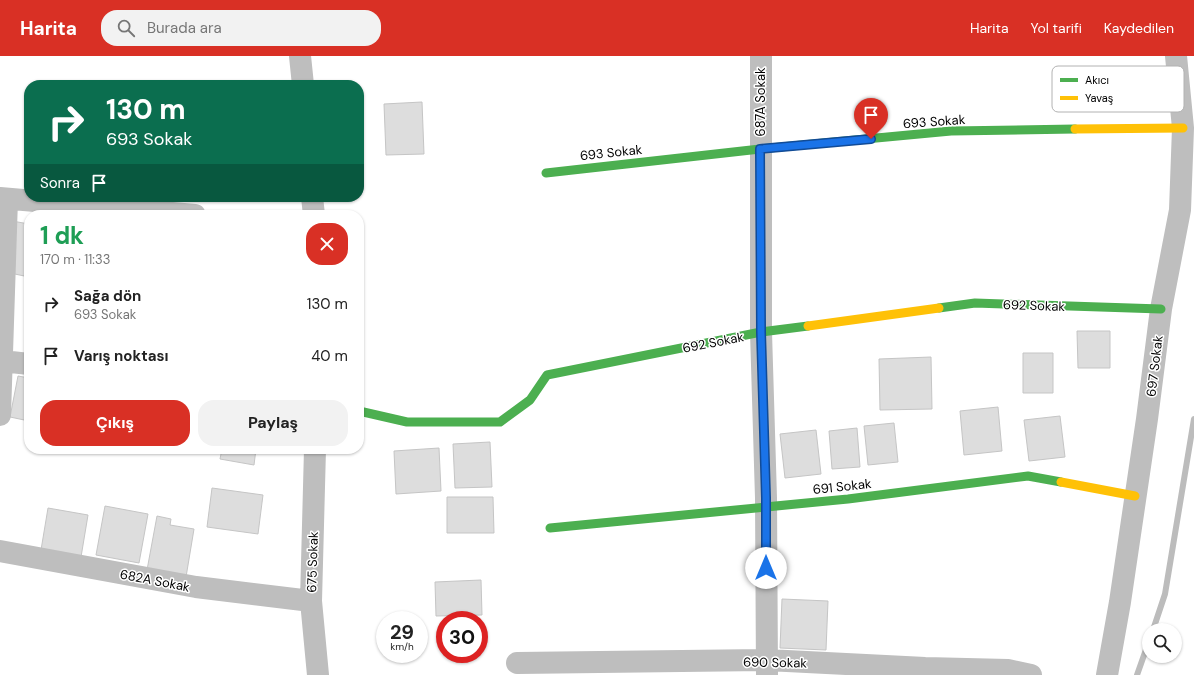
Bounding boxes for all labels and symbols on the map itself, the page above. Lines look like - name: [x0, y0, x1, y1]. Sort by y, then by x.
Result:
- legend: [1052, 66, 1184, 112]
- street label: 687A Sokak: [752, 67, 769, 137]
- text: Akıcı: [1085, 73, 1109, 87]
- text: Yavaş: [1085, 91, 1113, 105]
- pin: [854, 98, 888, 139]
- street label: 693 Sokak: [902, 111, 966, 132]
- street label: 693 Sokak: [579, 141, 643, 164]
- street label: 692 Sokak: [1003, 296, 1066, 315]
- street label: 692 Sokak: [681, 328, 746, 357]
- street label: 697 Sokak: [1142, 334, 1167, 398]
- street label: 691 Sokak: [812, 475, 873, 498]
- street label: 675 Sokak: [303, 531, 322, 593]
- position arrow: [745, 547, 787, 589]
- street label: 682A Sokak: [119, 565, 192, 596]
- speed limit sign: 30: [436, 611, 488, 663]
- street label: 690 Sokak: [743, 653, 807, 672]

